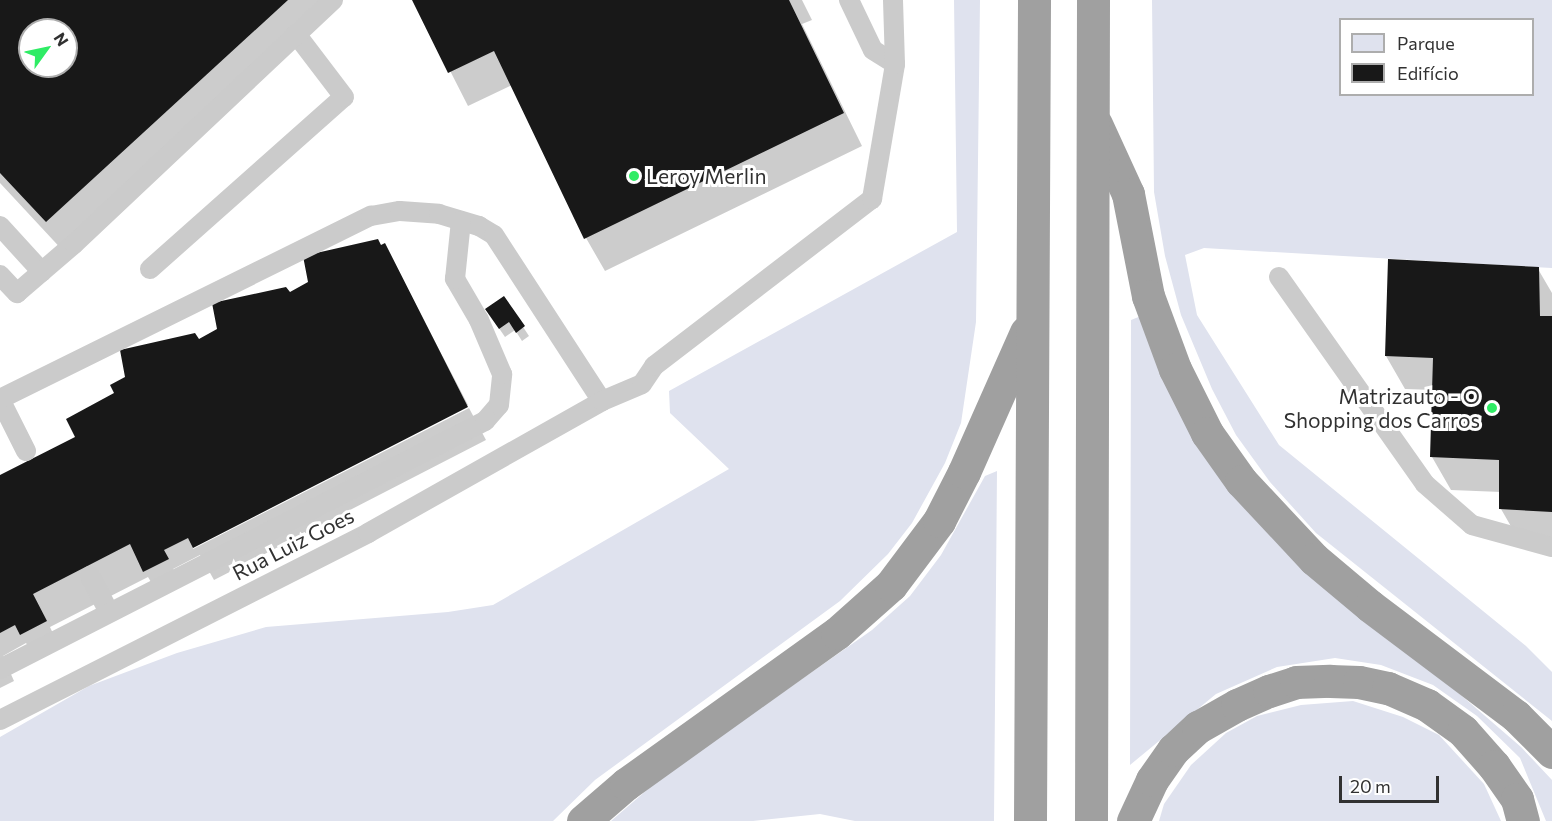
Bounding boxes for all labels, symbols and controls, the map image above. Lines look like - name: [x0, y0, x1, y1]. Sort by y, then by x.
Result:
- north arrow: [18, 18, 78, 78]
- legend: [1339, 18, 1534, 96]
- text: N: [51, 29, 73, 49]
- text: Parque: [1397, 32, 1455, 54]
- text: Edifício: [1397, 62, 1459, 84]
- place label: Leroy Merlin: [646, 163, 766, 189]
- marker: Leroy Merlin: [627, 169, 641, 183]
- place label: Matrizauto - O Shopping dos Carros: [1284, 383, 1480, 433]
- marker: Matrizauto - O Shopping dos Carros: [1485, 401, 1499, 415]
- street label: Rua Luiz Goes: [228, 503, 358, 585]
- scale bar: [1342, 764, 1442, 802]
- text: 20 m: [1350, 775, 1391, 797]

